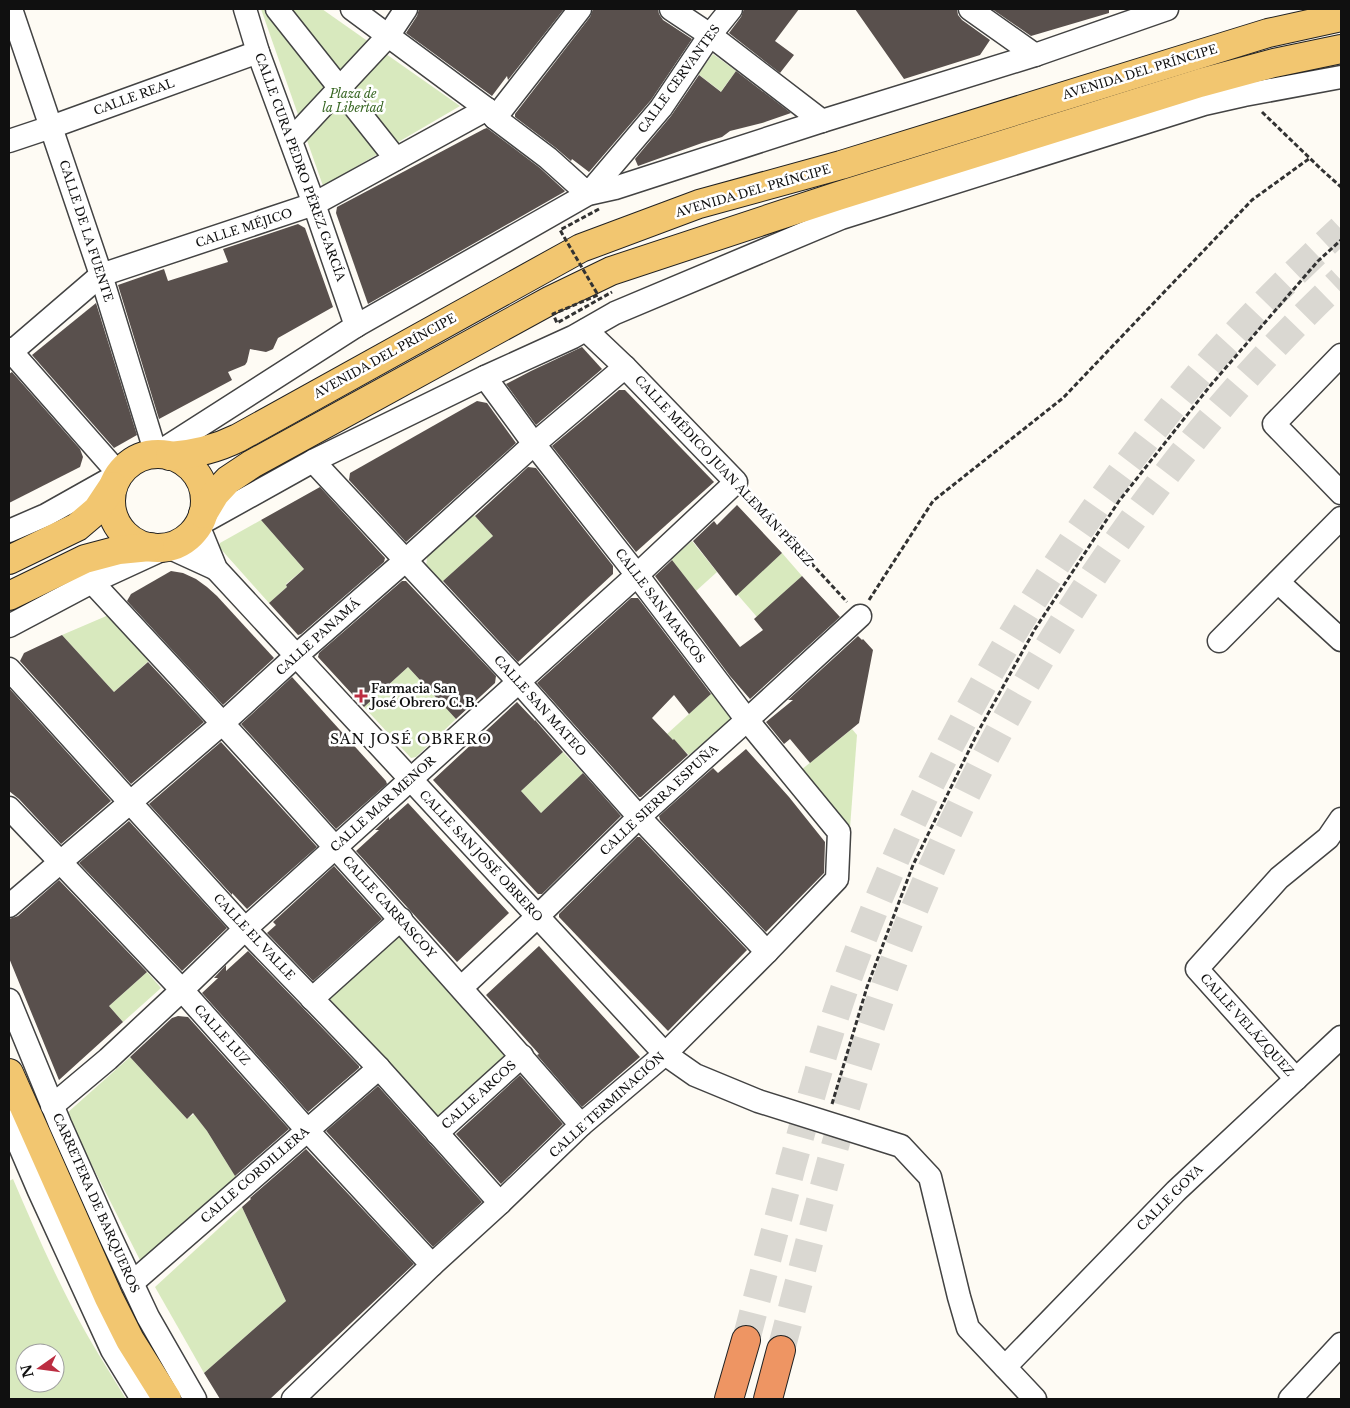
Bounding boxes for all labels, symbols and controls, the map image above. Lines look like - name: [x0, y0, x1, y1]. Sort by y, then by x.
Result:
- street label: CALLE CERVANTES: [634, 21, 723, 136]
- street label: AVENIDA DEL PRÍNCIPE: [1060, 40, 1219, 102]
- street label: CALLE CURA PEDRO PÉREZ GARCÍA: [252, 50, 350, 284]
- street label: CALLE REAL: [91, 75, 176, 118]
- park label: Plaza de la Libertad: [322, 86, 385, 115]
- street label: CALLE DE LA FUENTE: [56, 158, 117, 304]
- street label: AVENIDA DEL PRÍNCIPE: [672, 160, 832, 220]
- street label: CALLE MÉJICO: [193, 204, 294, 250]
- street label: AVENIDA DEL PRÍNCIPE: [309, 309, 459, 402]
- street label: CALLE MÉDICO JUAN ALEMÁN PÉREZ: [632, 372, 818, 569]
- street label: CALLE SAN MARCOS: [612, 545, 709, 666]
- street label: CALLE PANAMÁ: [272, 594, 363, 678]
- street label: CALLE SAN MATEO: [491, 652, 590, 759]
- place label: Farmacia San José Obrero C. B.: [368, 681, 478, 710]
- marker: Farmacia San José Obrero C. B.: [355, 690, 367, 702]
- district label: SAN JOSÉ OBRERO: [330, 730, 492, 748]
- street label: CALLE SIERRA ESPUÑA: [596, 740, 721, 858]
- street label: CALLE MAR MENOR: [327, 752, 439, 855]
- street label: CALLE SAN JOSÉ OBRERO: [416, 786, 547, 925]
- street label: CALLE CARRASCOY: [339, 852, 439, 961]
- street label: CALLE EL VALLE: [211, 890, 298, 983]
- street label: CALLE VELÁZQUEZ: [1197, 970, 1298, 1079]
- street label: CALLE LUZ: [191, 1001, 254, 1068]
- street label: CALLE TERMINACIÓN: [545, 1048, 668, 1160]
- street label: CALLE ARCOS: [438, 1057, 519, 1132]
- street label: CARRETERA DE BARQUEROS: [50, 1111, 143, 1295]
- street label: CALLE CORDILLERA: [197, 1123, 313, 1226]
- street label: CALLE GOYA: [1134, 1161, 1206, 1234]
- north arrow: [15, 1343, 65, 1393]
- text: N: [17, 1363, 38, 1380]

